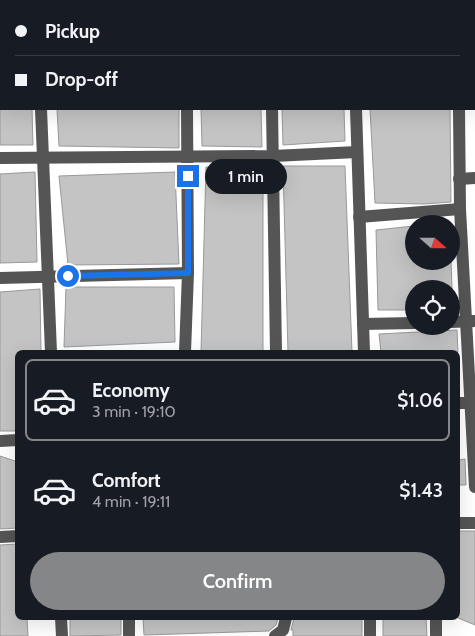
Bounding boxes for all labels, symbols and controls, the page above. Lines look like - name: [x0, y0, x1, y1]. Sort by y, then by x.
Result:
- text: Pickup: [45, 20, 100, 43]
- text: Drop-off: [45, 68, 118, 91]
- callout: 1 min: [206, 158, 288, 194]
- route end: [177, 165, 199, 187]
- text: 1 min: [228, 167, 264, 186]
- north arrow: [405, 215, 460, 270]
- map controls: [405, 215, 460, 335]
- route start: [57, 265, 79, 287]
- button: locate: [405, 280, 460, 335]
- icon: car: [32, 378, 77, 423]
- text: Economy: [92, 379, 170, 402]
- text: $1.06: [397, 389, 443, 412]
- text: 3 min · 19:10: [92, 402, 176, 421]
- icon: car: [32, 468, 77, 513]
- text: Comfort: [92, 469, 161, 492]
- text: $1.43: [399, 479, 443, 502]
- text: 4 min · 19:11: [92, 492, 170, 511]
- button: Confirm: [30, 552, 445, 610]

